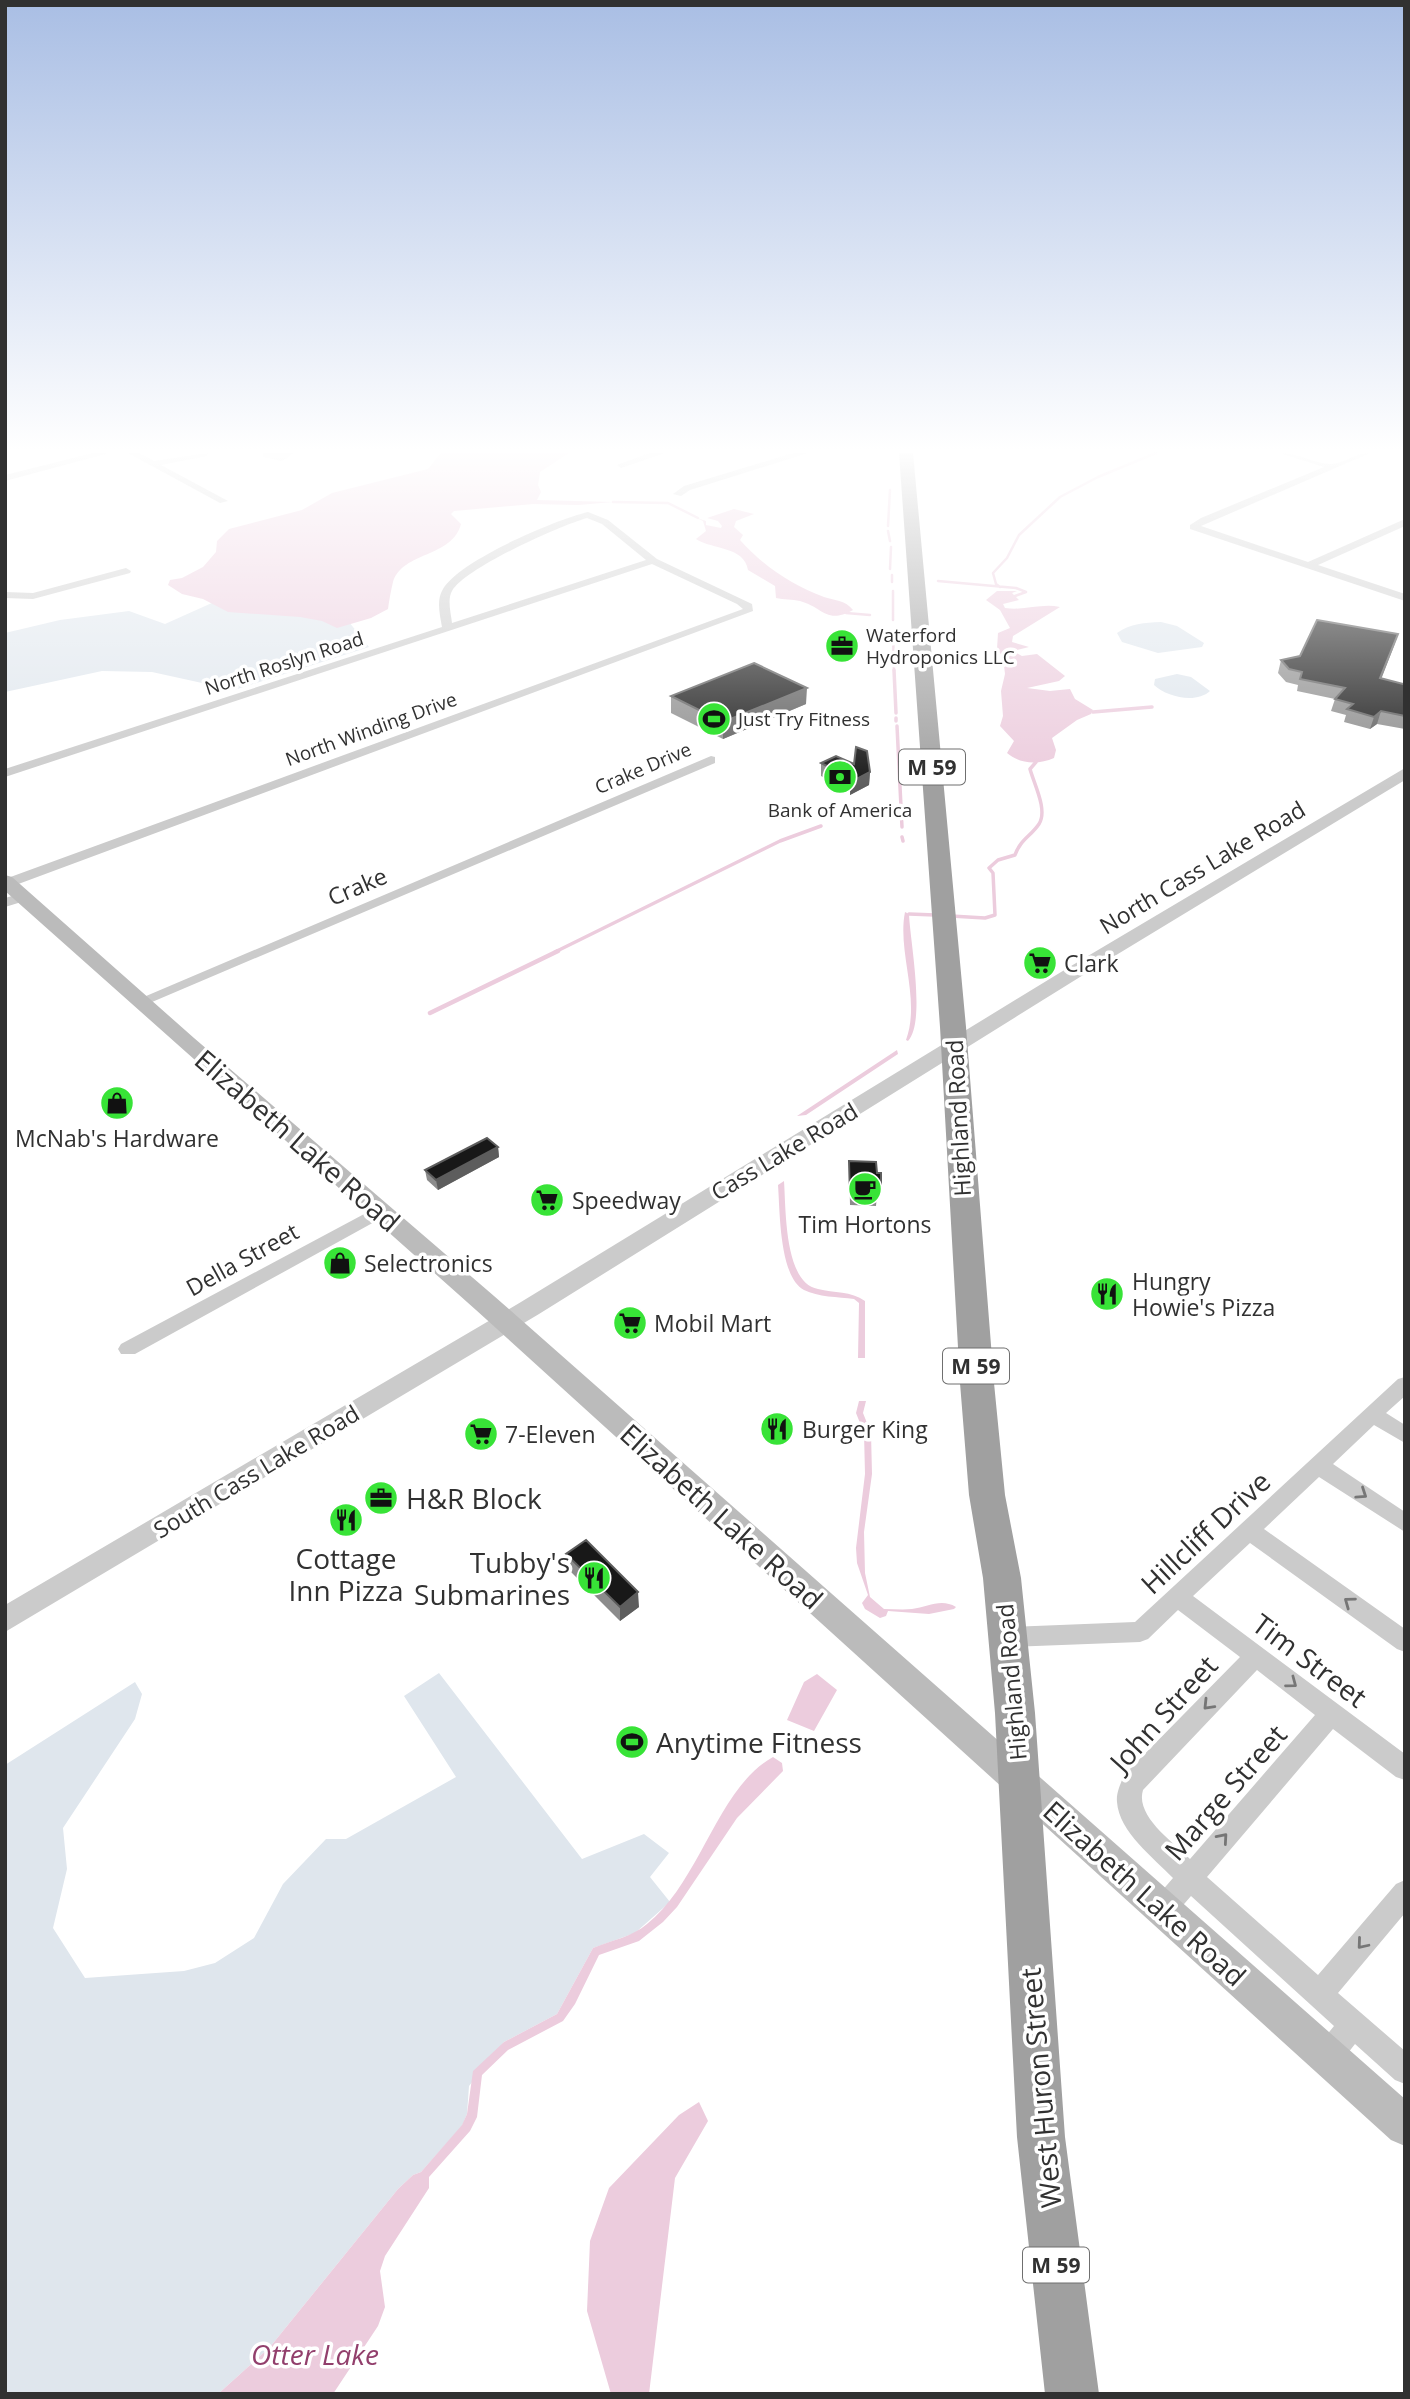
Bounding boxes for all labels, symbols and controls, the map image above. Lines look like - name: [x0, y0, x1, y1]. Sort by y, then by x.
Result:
- place label: Waterford Hydroponics LLC: [866, 622, 1015, 670]
- street label: North Roslyn Road: [201, 625, 367, 701]
- office icon: Waterford Hydroponics LLC: [823, 627, 861, 665]
- street label: North Winding Drive: [282, 686, 460, 772]
- sports icon: Just Try Fitness: [695, 700, 733, 738]
- place label: Just Try Fitness: [736, 706, 870, 732]
- street label: Crake Drive: [591, 736, 695, 800]
- road number: M 59: [899, 750, 965, 784]
- bank icon: Bank of America: [821, 758, 859, 796]
- street label: North Cass Lake Road: [1093, 793, 1311, 941]
- place label: Bank of America: [768, 797, 912, 823]
- street label: Crake: [322, 859, 392, 913]
- supermarket icon: Clark: [1021, 944, 1059, 982]
- place label: Clark: [1064, 947, 1119, 979]
- street label: Highland Road: [938, 1039, 978, 1197]
- street label: Elizabeth Lake Road: [187, 1040, 409, 1240]
- shop icon: McNab's Hardware: [98, 1084, 136, 1122]
- street label: Cass Lake Road: [705, 1095, 863, 1207]
- place label: McNab's Hardware: [15, 1122, 219, 1154]
- cafe icon: Tim Hortons: [846, 1170, 884, 1208]
- supermarket icon: Speedway: [528, 1181, 566, 1219]
- place label: Speedway: [572, 1184, 681, 1216]
- place label: Tim Hortons: [798, 1208, 932, 1240]
- street label: Della Street: [180, 1215, 304, 1303]
- shop icon: Selectronics: [321, 1244, 359, 1282]
- place label: Selectronics: [364, 1247, 493, 1279]
- place label: Hungry Howie's Pizza: [1132, 1265, 1275, 1323]
- restaurant icon: Hungry Howie's Pizza: [1088, 1275, 1126, 1313]
- supermarket icon: Mobil Mart: [611, 1304, 649, 1342]
- place label: Mobil Mart: [654, 1307, 771, 1339]
- road number: M 59: [943, 1348, 1009, 1384]
- street label: South Cass Lake Road: [147, 1397, 365, 1545]
- restaurant icon: Burger King: [758, 1410, 796, 1448]
- place label: Burger King: [802, 1413, 928, 1445]
- supermarket icon: 7-Eleven: [462, 1415, 500, 1453]
- street label: Elizabeth Lake Road: [613, 1415, 831, 1617]
- place label: 7-Eleven: [505, 1418, 596, 1450]
- street label: Hillcliff Drive: [1132, 1462, 1278, 1602]
- office icon: H&R Block: [362, 1479, 400, 1517]
- place label: H&R Block: [406, 1479, 542, 1517]
- one-way arrow: [1354, 1486, 1367, 1499]
- restaurant icon: Cottage Inn Pizza: [327, 1501, 365, 1539]
- place label: Cottage Inn Pizza: [288, 1539, 404, 1609]
- place label: Tubby's Submarines: [414, 1543, 570, 1613]
- restaurant icon: Tubby's Submarines: [575, 1559, 613, 1597]
- one-way arrow: [1344, 1598, 1357, 1610]
- street label: Highland Road: [988, 1602, 1034, 1762]
- street label: Tim Street: [1245, 1605, 1375, 1715]
- street label: John Street: [1099, 1647, 1225, 1782]
- one-way arrow: [1284, 1675, 1297, 1688]
- one-way arrow: [1204, 1697, 1217, 1710]
- street label: Marge Street: [1155, 1716, 1295, 1868]
- sports icon: Anytime Fitness: [613, 1723, 651, 1761]
- place label: Anytime Fitness: [656, 1723, 862, 1761]
- street label: Elizabeth Lake Road: [1036, 1792, 1254, 1994]
- one-way arrow: [1215, 1834, 1227, 1847]
- one-way arrow: [1358, 1935, 1370, 1948]
- street label: West Huron Street: [1011, 1966, 1069, 2210]
- road number: M 59: [1023, 2248, 1089, 2282]
- water label: Otter Lake: [251, 2335, 379, 2373]

